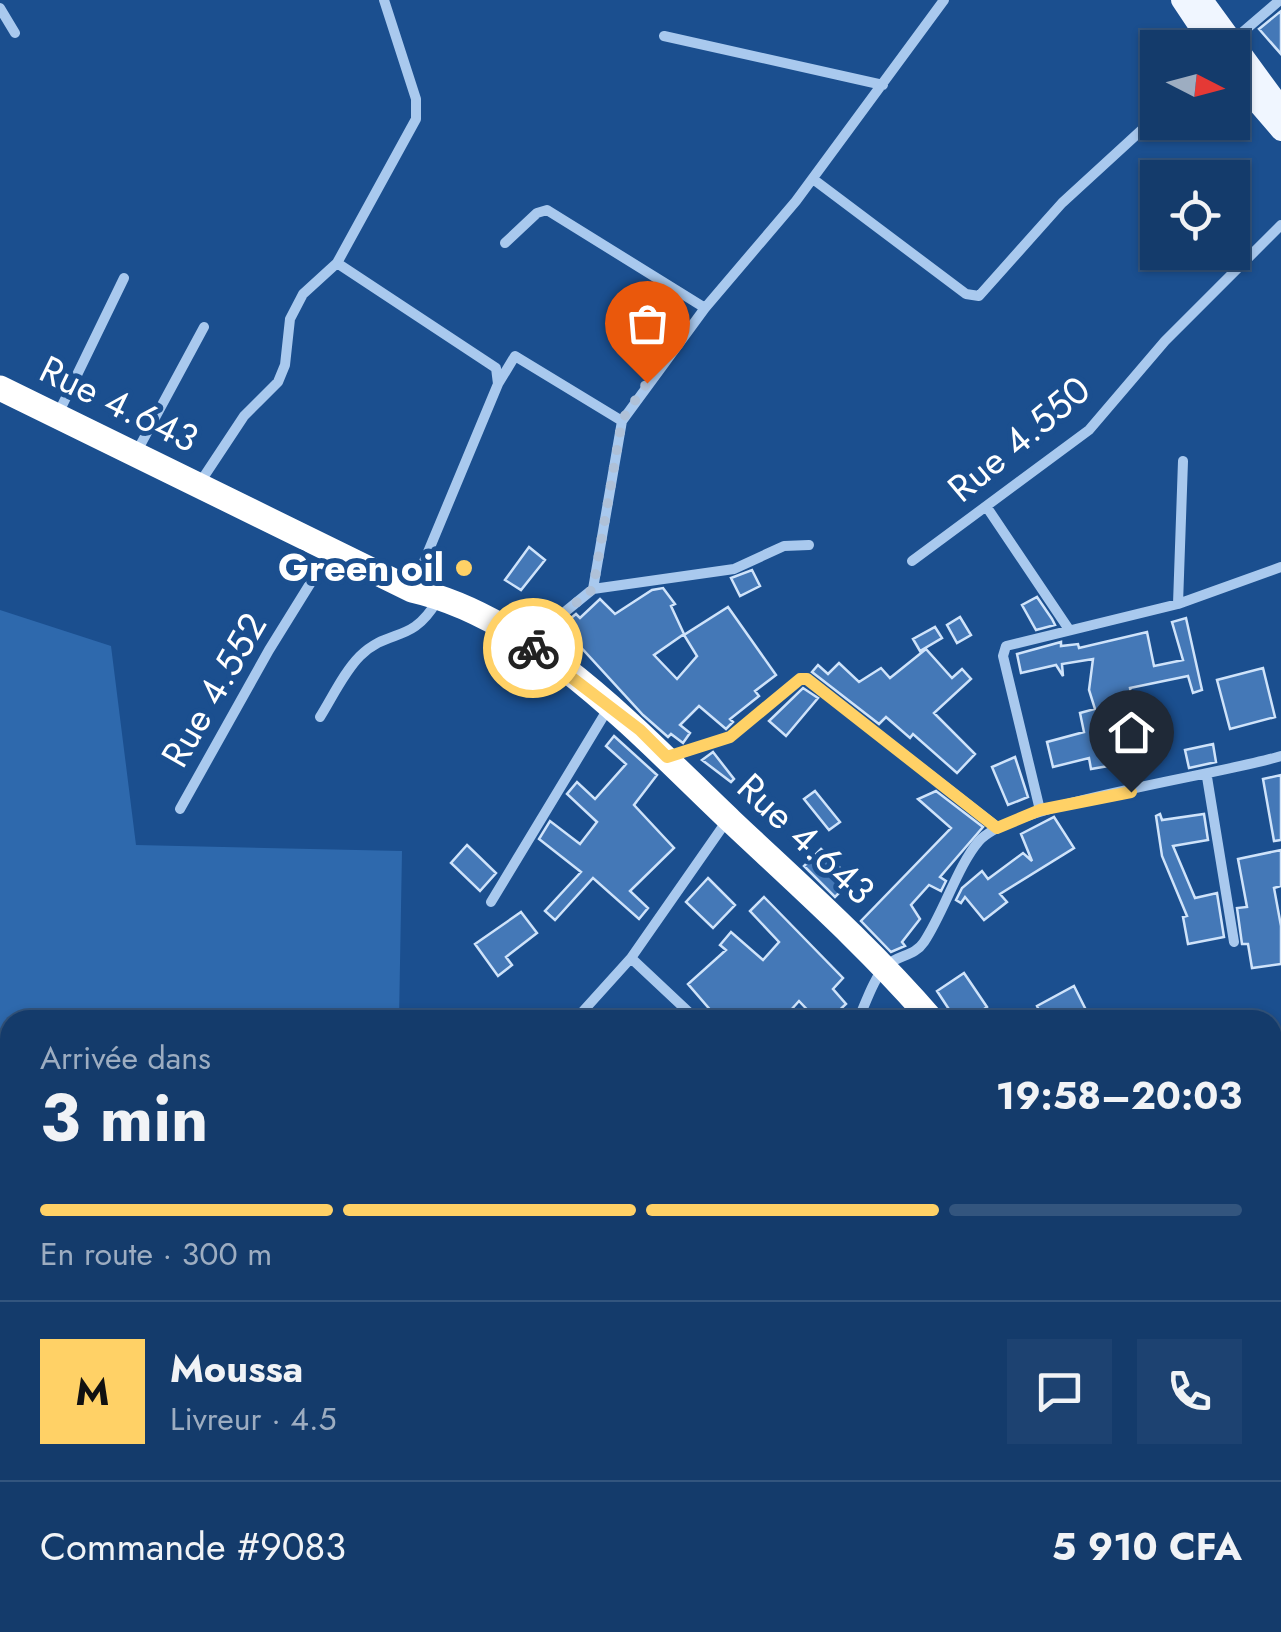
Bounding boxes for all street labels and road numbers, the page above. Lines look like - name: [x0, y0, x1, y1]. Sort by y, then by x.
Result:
- street label: Rue 4.643: [31, 341, 208, 466]
- street label: Rue 4.550: [935, 362, 1102, 515]
- street label: Rue 4.552: [147, 602, 280, 777]
- street label: Rue 4.643: [725, 760, 887, 917]

